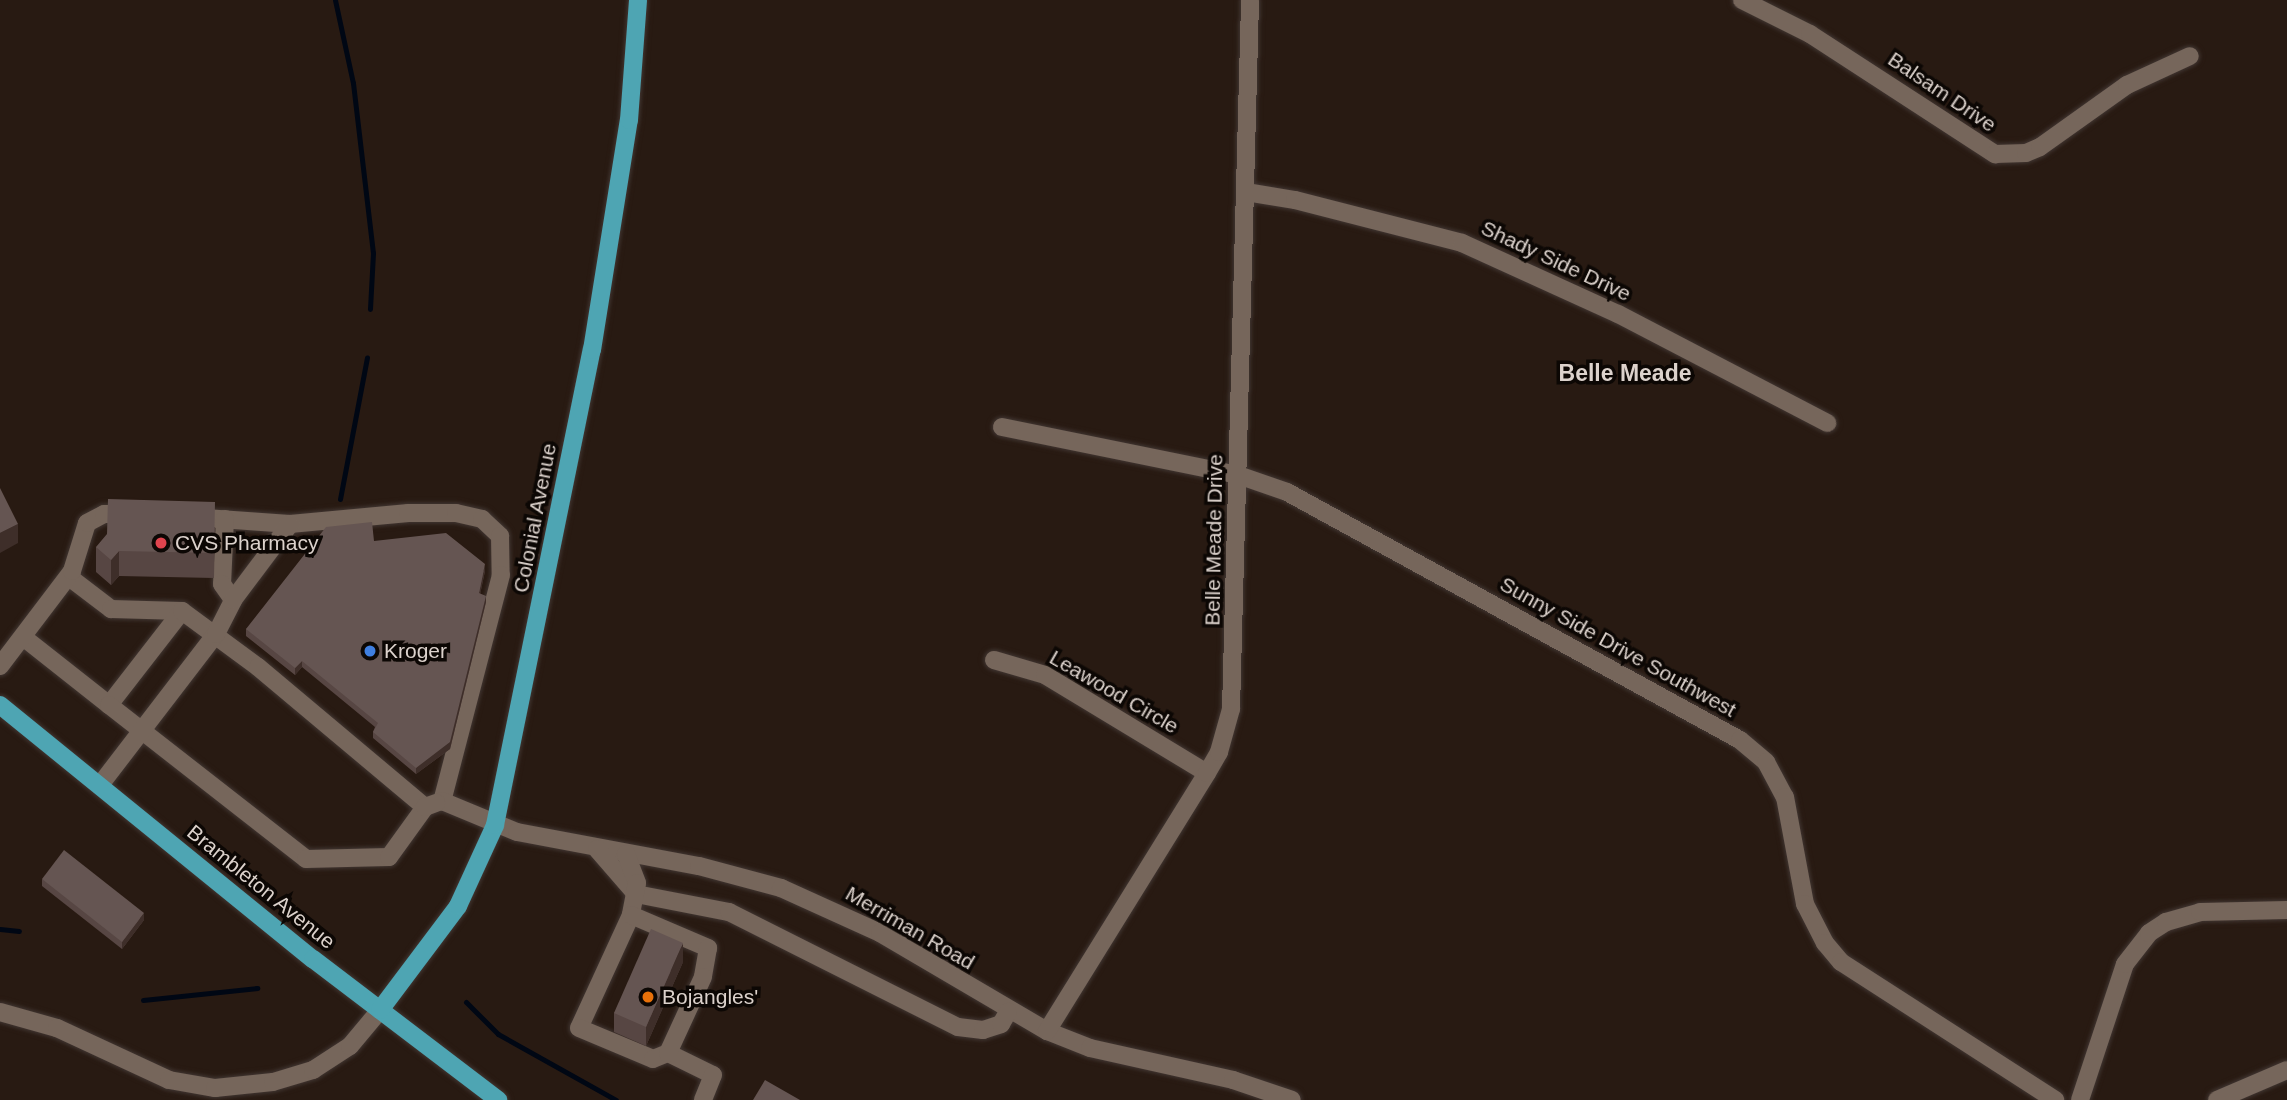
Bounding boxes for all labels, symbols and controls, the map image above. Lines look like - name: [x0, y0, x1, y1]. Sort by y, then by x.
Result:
- street label: Balsam Drive: [1883, 47, 2001, 137]
- street label: Shady Side Drive: [1477, 215, 1635, 307]
- district label: Belle Meade: [1559, 359, 1691, 387]
- street label: Colonial Avenue: [508, 441, 562, 595]
- street label: Belle Meade Drive: [1200, 454, 1228, 626]
- place label: CVS Pharmacy: [175, 530, 319, 556]
- marker: CVS Pharmacy: [153, 535, 169, 551]
- street label: Sunny Side Drive Southwest: [1496, 571, 1740, 723]
- place label: Kroger: [384, 638, 447, 664]
- marker: Kroger: [362, 643, 378, 659]
- street label: Leawood Circle: [1045, 645, 1183, 739]
- street label: Brambleton Avenue: [182, 819, 340, 955]
- street label: Merriman Road: [841, 881, 979, 975]
- place label: Bojangles': [662, 984, 758, 1010]
- marker: Bojangles': [640, 989, 656, 1005]

